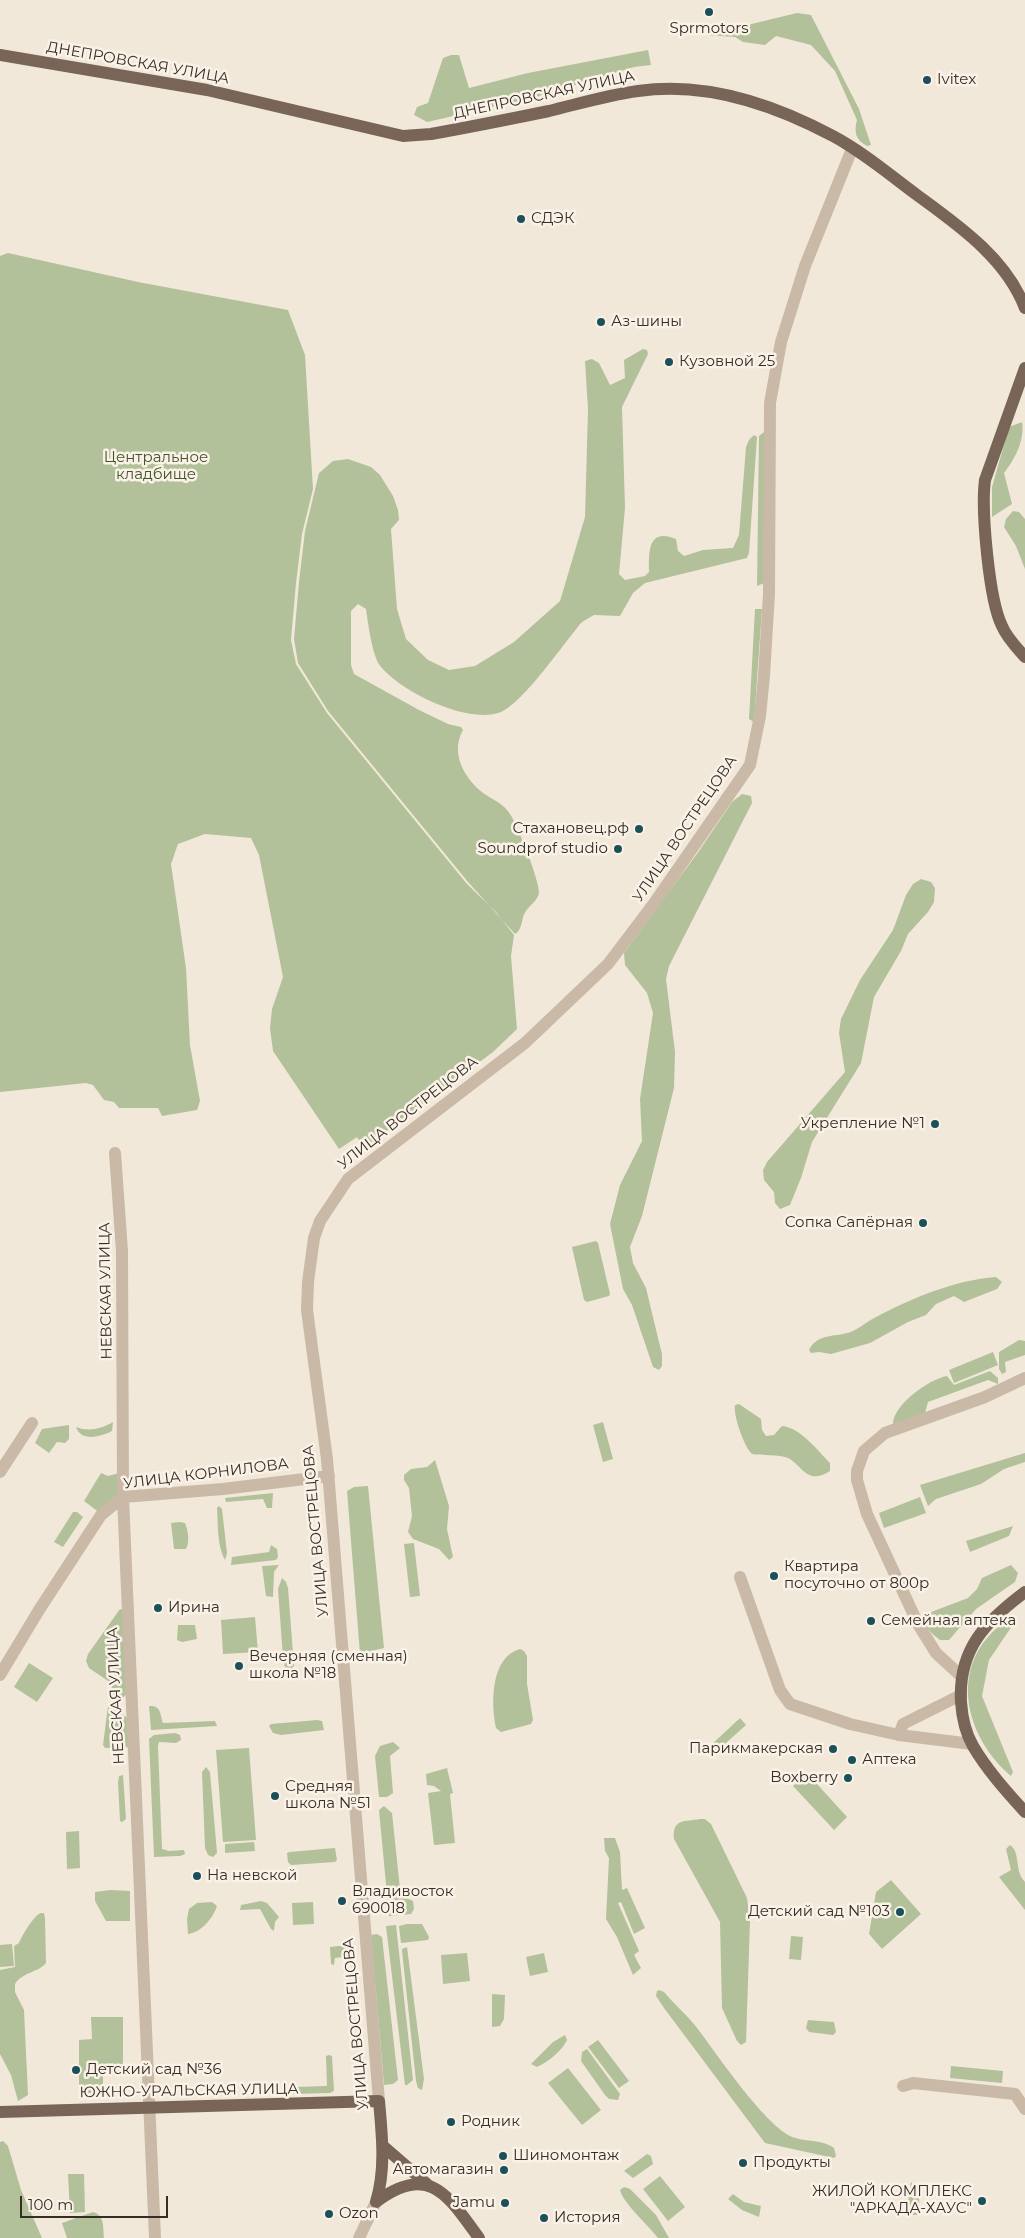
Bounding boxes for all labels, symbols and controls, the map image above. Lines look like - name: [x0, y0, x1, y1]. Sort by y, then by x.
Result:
- marker: Sprmotors: [703, 6, 715, 18]
- place label: Sprmotors: [669, 20, 749, 38]
- street label: ДНЕПРОВСКАЯ УЛИЦА: [45, 38, 231, 88]
- street label: ДНЕПРОВСКАЯ УЛИЦА: [452, 67, 636, 123]
- place label: Ivitex: [937, 71, 976, 89]
- marker: Ivitex: [921, 74, 933, 86]
- place label: СДЭК: [531, 210, 574, 228]
- marker: СДЭК: [515, 213, 527, 225]
- place label: Аз-шины: [611, 313, 682, 331]
- marker: Аз-шины: [595, 316, 607, 328]
- place label: Кузовной 25: [679, 353, 775, 371]
- marker: Кузовной 25: [663, 356, 675, 368]
- park label: Центральное кладбище: [104, 449, 208, 484]
- street label: УЛИЦА ВОСТРЕЦОВА: [629, 752, 741, 906]
- place label: Стахановец.рф: [513, 820, 629, 838]
- marker: Стахановец.рф: [633, 823, 645, 835]
- place label: Soundprof studio: [477, 840, 608, 858]
- marker: Soundprof studio: [612, 843, 624, 855]
- street label: УЛИЦА ВОСТРЕЦОВА: [334, 1053, 482, 1173]
- place label: Укрепление №1: [801, 1115, 925, 1133]
- marker: Укрепление №1: [929, 1118, 941, 1130]
- place label: Сопка Сапёрная: [785, 1214, 913, 1232]
- marker: Сопка Сапёрная: [917, 1217, 929, 1229]
- street label: НЕВСКАЯ УЛИЦА: [96, 1222, 116, 1360]
- street label: УЛИЦА ВОСТРЕЦОВА: [300, 1444, 332, 1618]
- street label: УЛИЦА КОРНИЛОВА: [122, 1455, 290, 1493]
- place label: Квартира посуточно от 800р: [784, 1558, 929, 1593]
- marker: Квартира посуточно от 800р: [768, 1570, 780, 1582]
- place label: Ирина: [168, 1599, 220, 1617]
- marker: Ирина: [152, 1602, 164, 1614]
- place label: Семейная аптека: [881, 1612, 1016, 1630]
- marker: Семейная аптека: [865, 1615, 877, 1627]
- street label: НЕВСКАЯ УЛИЦА: [103, 1627, 129, 1765]
- place label: Вечерняя (сменная) школа №18: [249, 1648, 408, 1683]
- marker: Вечерняя (сменная) школа №18: [233, 1660, 245, 1672]
- place label: Парикмакерская: [689, 1740, 823, 1758]
- marker: Парикмакерская: [827, 1743, 839, 1755]
- place label: Аптека: [862, 1751, 917, 1769]
- marker: Аптека: [846, 1754, 858, 1766]
- place label: Boxberry: [770, 1769, 838, 1787]
- marker: Boxberry: [842, 1772, 854, 1784]
- place label: Средняя школа №51: [285, 1778, 371, 1813]
- marker: Средняя школа №51: [269, 1790, 281, 1802]
- place label: На невской: [207, 1867, 297, 1885]
- marker: На невской: [191, 1870, 203, 1882]
- place label: Владивосток 690018: [352, 1883, 453, 1918]
- marker: Владивосток 690018: [336, 1895, 348, 1907]
- place label: Детский сад №103: [748, 1903, 890, 1921]
- marker: Детский сад №103: [894, 1906, 906, 1918]
- street label: УЛИЦА ВОСТРЕЦОВА: [340, 1937, 372, 2111]
- place label: Детский сад №36: [86, 2061, 222, 2079]
- marker: Детский сад №36: [70, 2064, 82, 2076]
- street label: ЮЖНО-УРАЛЬСКАЯ УЛИЦА: [79, 2080, 299, 2102]
- place label: Родник: [461, 2113, 520, 2131]
- marker: Родник: [445, 2116, 457, 2128]
- place label: Шиномонтаж: [513, 2147, 619, 2165]
- marker: Шиномонтаж: [497, 2150, 509, 2162]
- place label: Продукты: [753, 2154, 831, 2172]
- marker: Продукты: [737, 2157, 749, 2169]
- place label: Автомагазин: [393, 2161, 494, 2179]
- marker: Автомагазин: [498, 2164, 510, 2176]
- place label: ЖИЛОЙ КОМПЛЕКС "АРКАДА-ХАУС": [812, 2183, 972, 2218]
- scale bar: [22, 2186, 170, 2218]
- place label: Jamu: [453, 2194, 495, 2212]
- text: 100 m: [28, 2195, 73, 2214]
- marker: ЖИЛОЙ КОМПЛЕКС "АРКАДА-ХАУС": [976, 2195, 988, 2207]
- marker: Jamu: [499, 2197, 511, 2209]
- place label: Ozon: [339, 2205, 379, 2223]
- marker: Ozon: [323, 2208, 335, 2220]
- place label: История: [554, 2209, 621, 2227]
- marker: История: [538, 2212, 550, 2224]

